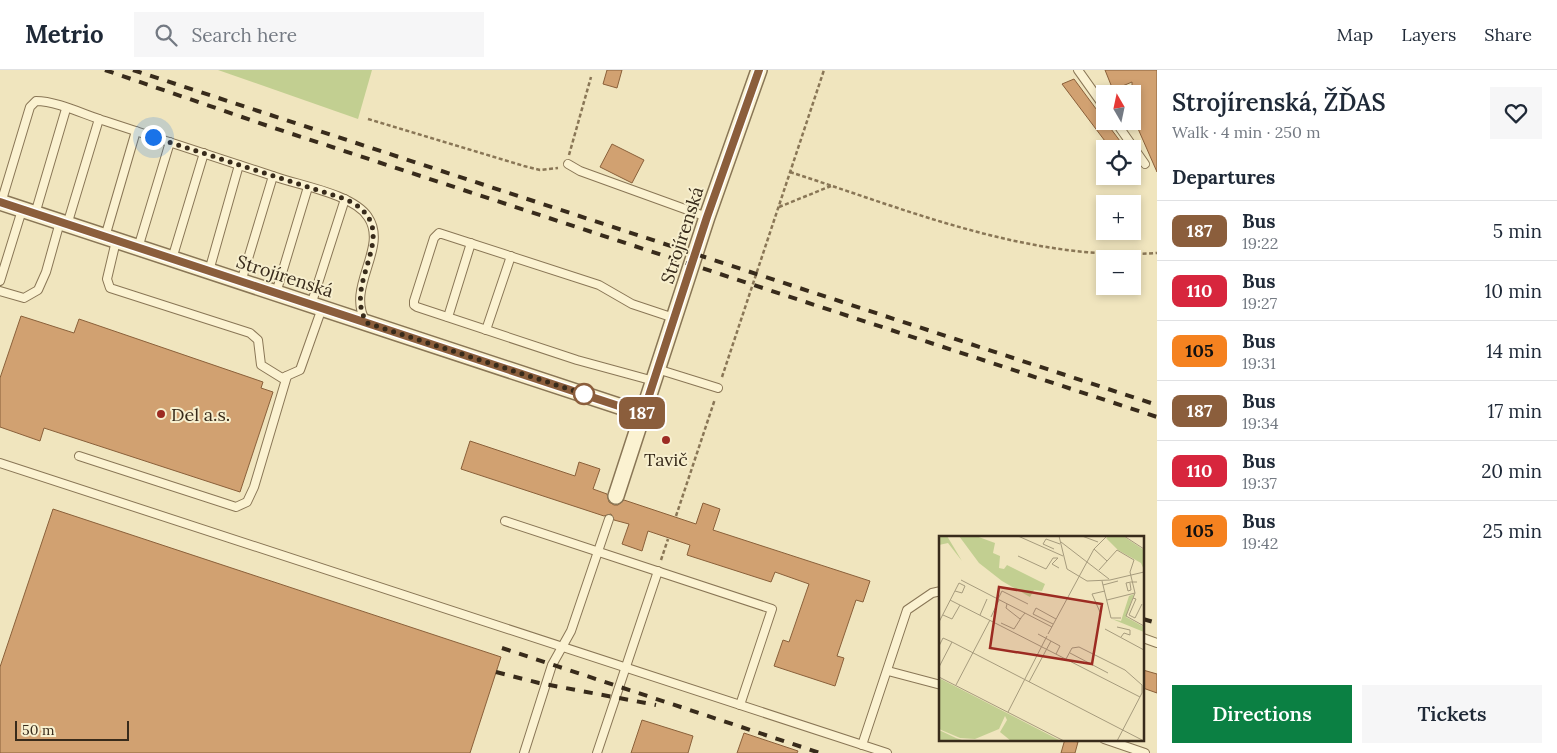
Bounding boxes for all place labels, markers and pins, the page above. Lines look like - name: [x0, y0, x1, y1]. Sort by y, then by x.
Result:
- unlabelled marker: [573, 383, 595, 405]
- place label: Del a.s.: [171, 403, 230, 426]
- marker: Del a.s.: [155, 408, 167, 420]
- marker: Tavič: [660, 434, 672, 446]
- place label: Tavič: [644, 448, 688, 471]

